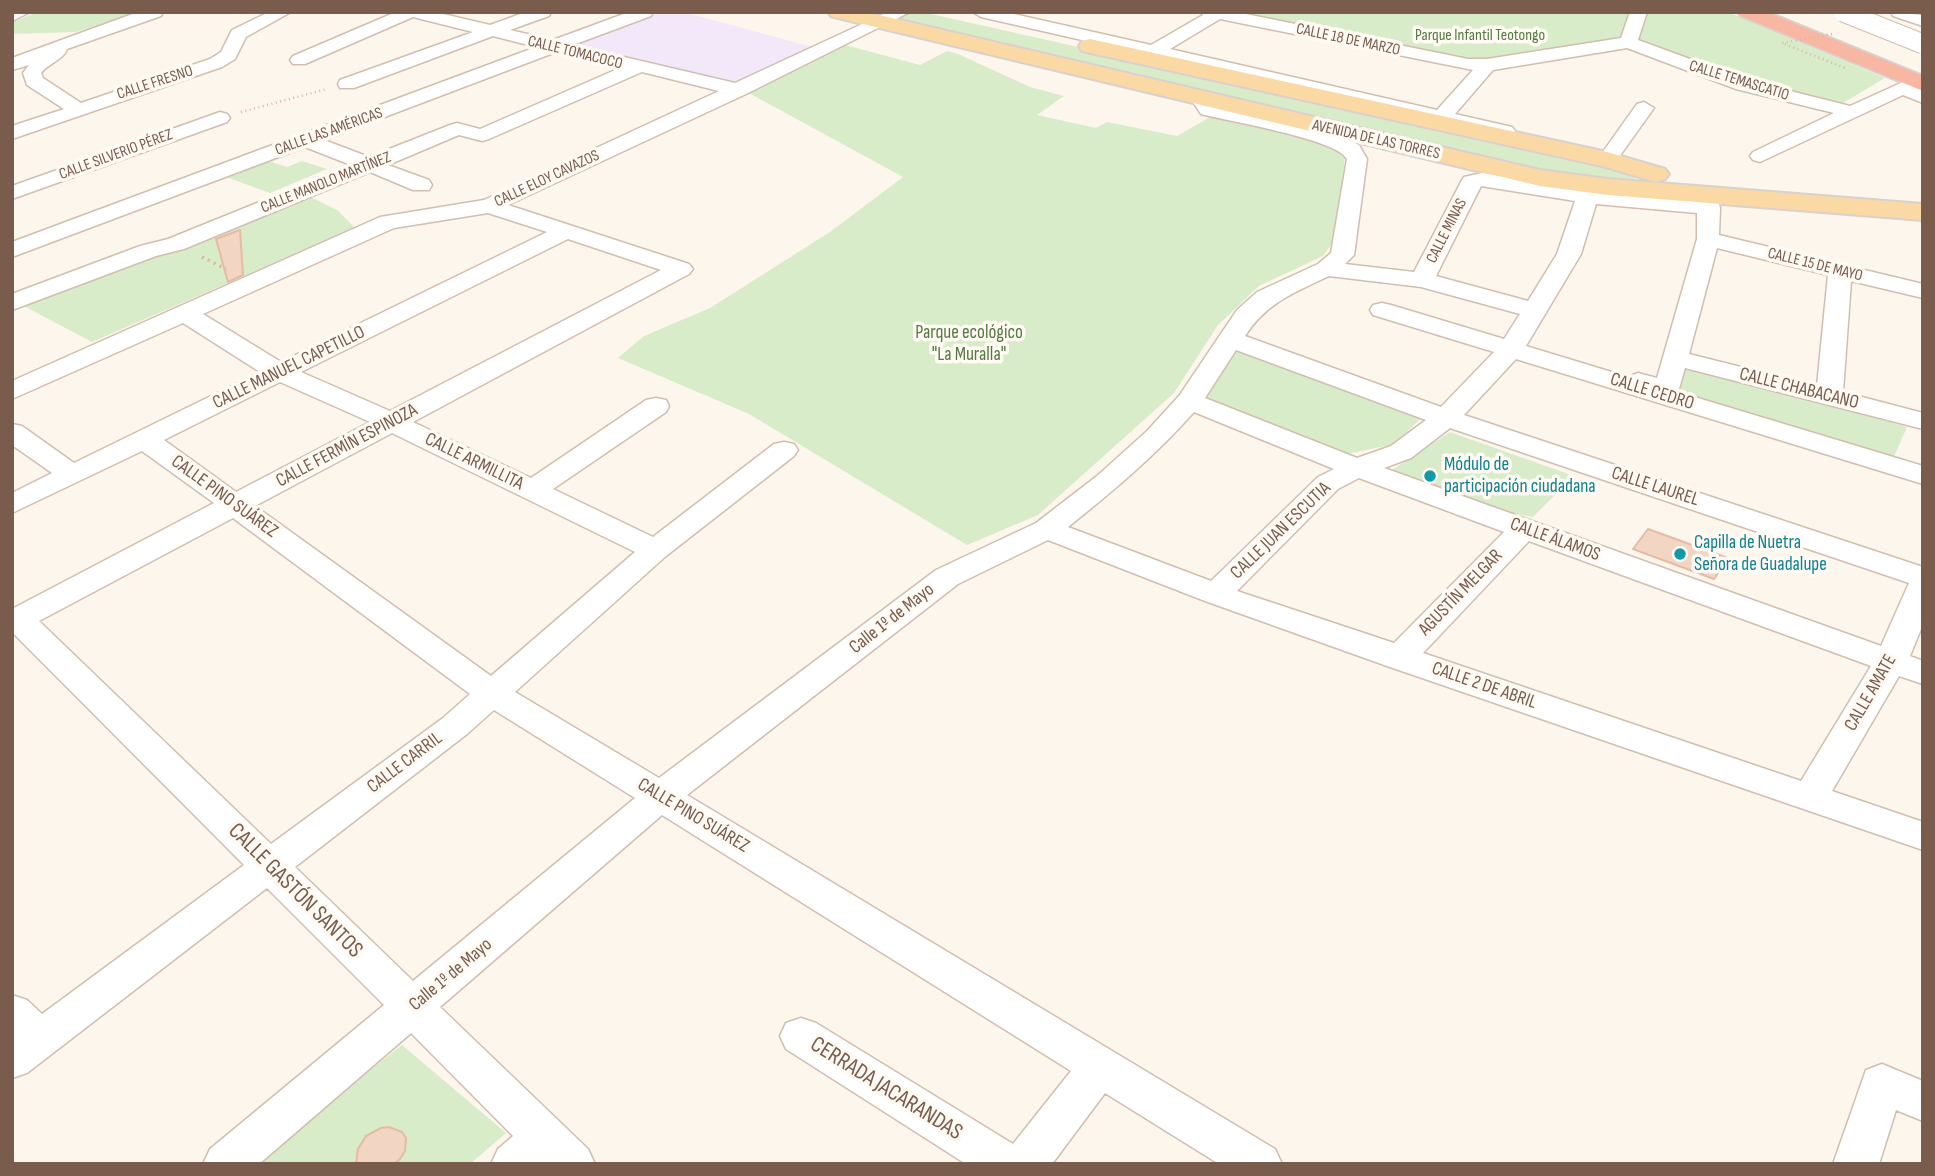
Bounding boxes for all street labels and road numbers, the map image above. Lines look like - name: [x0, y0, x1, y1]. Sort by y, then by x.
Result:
- street label: CALLE 18 DE MARZO: [1294, 20, 1402, 60]
- street label: CALLE TOMACOCO: [526, 32, 624, 74]
- street label: CALLE TEMASCATIO: [1687, 57, 1791, 105]
- street label: CALLE FRESNO: [115, 62, 195, 104]
- street label: CALLE LAS AMÉRICAS: [273, 104, 385, 160]
- street label: AVENIDA DE LAS TORRES: [1310, 116, 1442, 164]
- street label: CALLE SILVERIO PÉREZ: [57, 126, 175, 184]
- street label: CALLE ELOY CAVAZOS: [491, 146, 603, 212]
- street label: CALLE MANOLO MARTÍNEZ: [258, 148, 394, 218]
- street label: CALLE MINAS: [1423, 195, 1471, 267]
- street label: CALLE 15 DE MAYO: [1766, 244, 1864, 286]
- street label: CALLE MANUEL CAPETILLO: [209, 321, 369, 415]
- street label: CALLE CHABACANO: [1737, 363, 1861, 415]
- street label: CALLE CEDRO: [1607, 368, 1697, 416]
- street label: CALLE FERMÍN ESPINOZA: [272, 399, 422, 493]
- street label: CALLE ARMILLITA: [421, 428, 527, 496]
- street label: CALLE PINO SUÁREZ: [166, 451, 282, 543]
- street label: CALLE LAUREL: [1608, 462, 1702, 512]
- street label: CALLE JUAN ESCUTIA: [1226, 477, 1336, 585]
- street label: CALLE ÁLAMOS: [1507, 513, 1603, 567]
- street label: AGUSTÍN MELGAR: [1414, 545, 1508, 641]
- street label: Calle 1º de Mayo: [845, 579, 939, 659]
- street label: CALLE AMATE: [1840, 651, 1902, 735]
- street label: CALLE 2 DE ABRIL: [1428, 657, 1540, 715]
- street label: CALLE CARRIL: [363, 727, 447, 799]
- street label: CALLE PINO SUÁREZ: [633, 774, 753, 858]
- street label: CALLE GASTÓN SANTOS: [222, 818, 368, 964]
- street label: Calle 1º de Mayo: [405, 934, 497, 1016]
- street label: CERRADA JACARANDAS: [805, 1031, 967, 1147]

